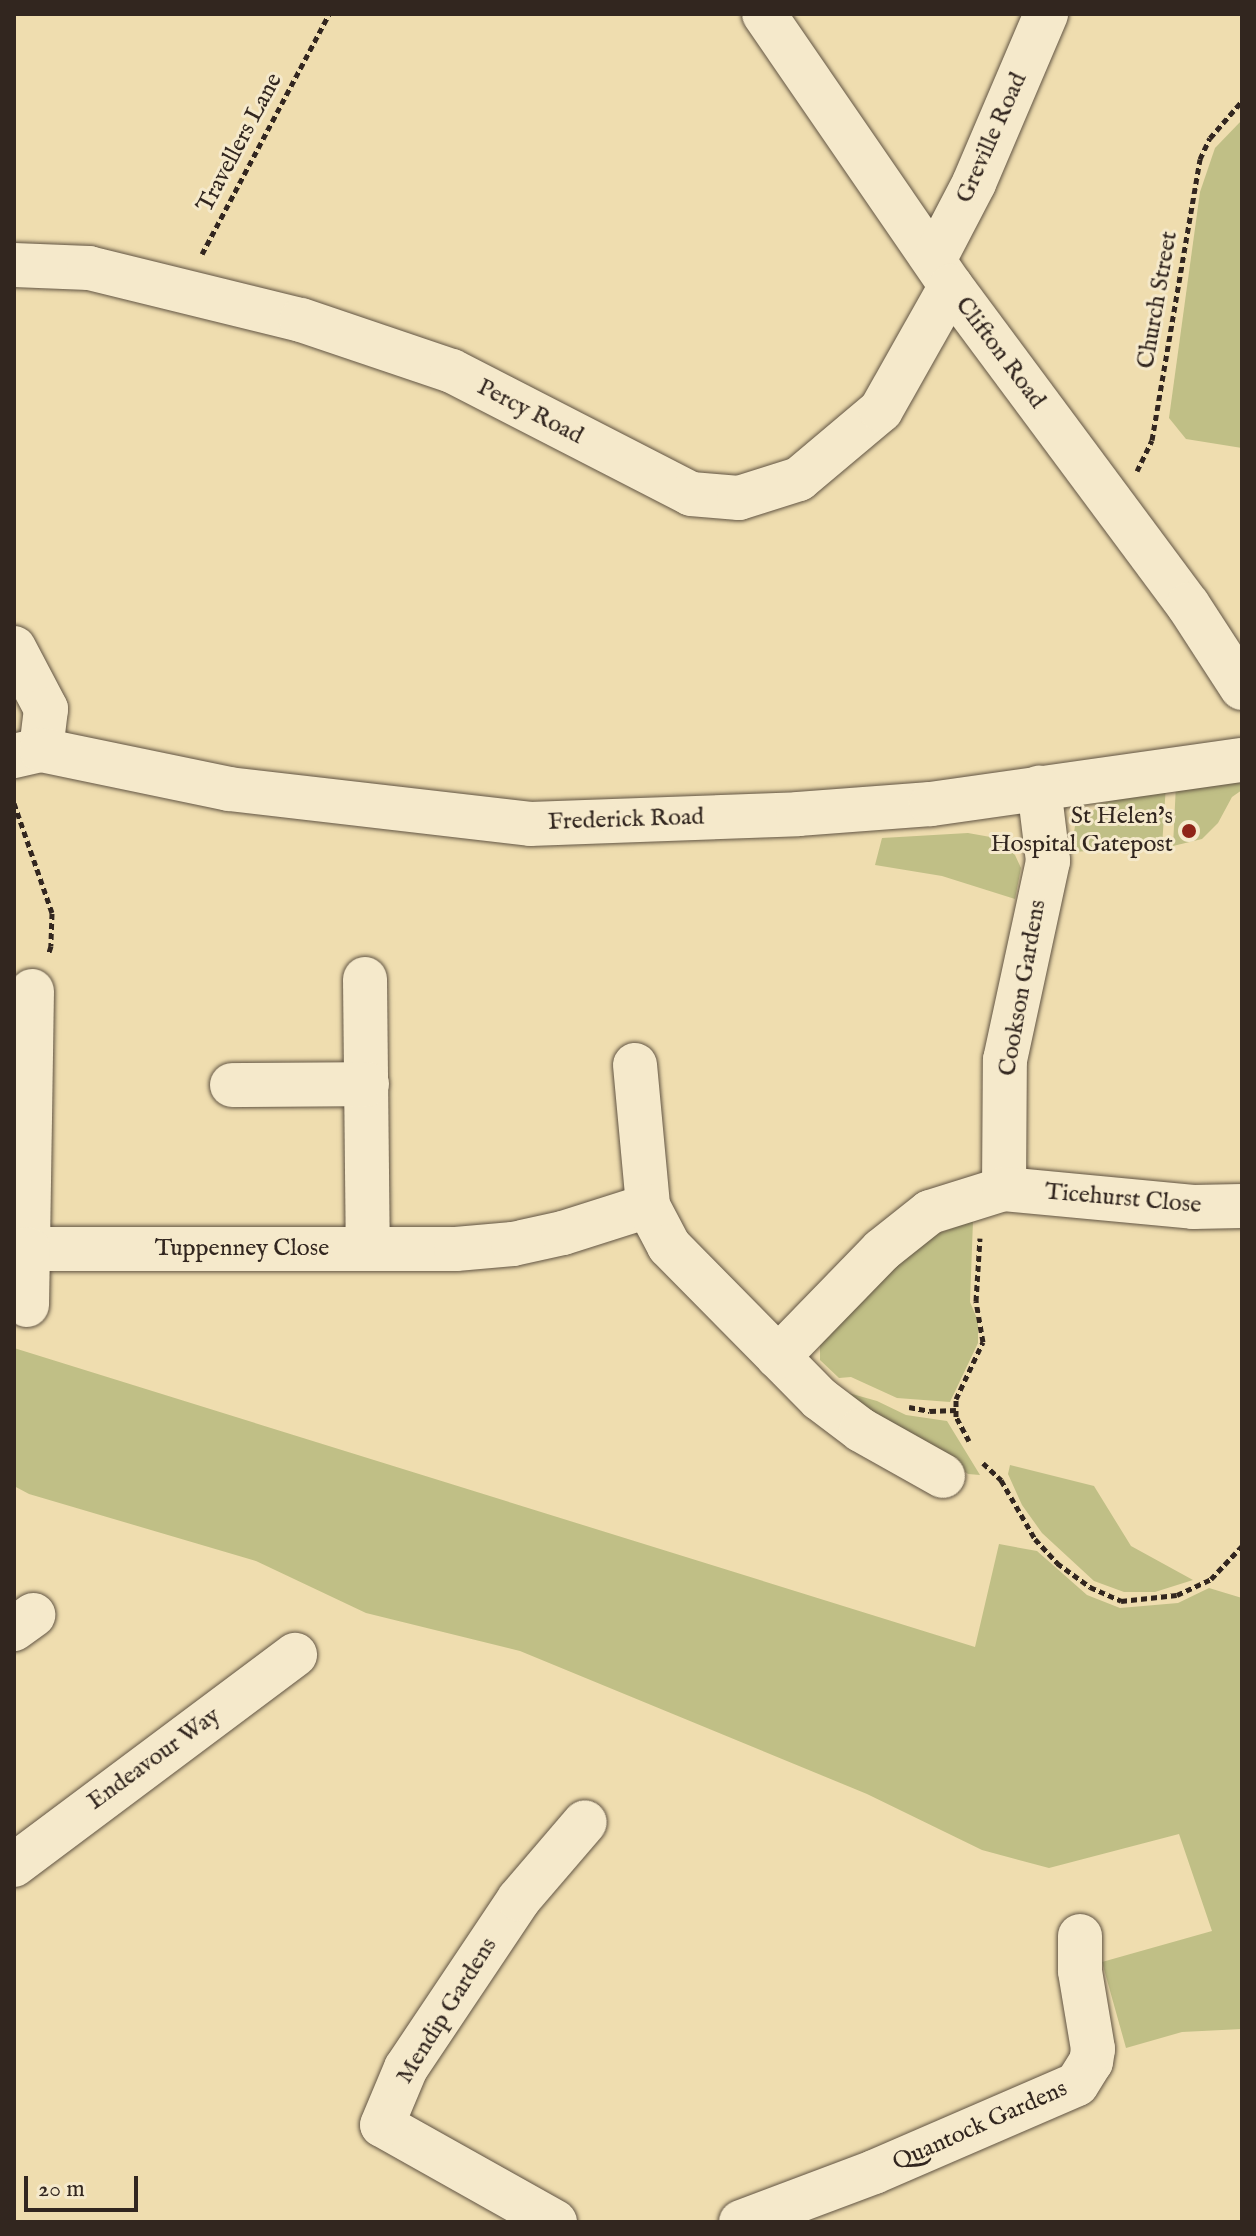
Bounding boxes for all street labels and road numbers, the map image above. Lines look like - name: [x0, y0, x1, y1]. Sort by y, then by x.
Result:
- street label: Travellers Lane: [191, 68, 289, 218]
- street label: Greville Road: [950, 68, 1034, 208]
- street label: Church Street: [1132, 229, 1184, 371]
- street label: Clifton Road: [949, 292, 1051, 414]
- street label: Percy Road: [472, 373, 588, 451]
- street label: Frederick Road: [547, 803, 705, 837]
- street label: Cookson Gardens: [993, 898, 1053, 1078]
- street label: Ticehurst Close: [1044, 1178, 1202, 1220]
- street label: Tuppenney Close: [155, 1235, 329, 1263]
- street label: Endeavour Way: [82, 1701, 226, 1817]
- street label: Mendip Gardens: [391, 1933, 503, 2089]
- street label: Quantock Gardens: [888, 2075, 1072, 2177]

